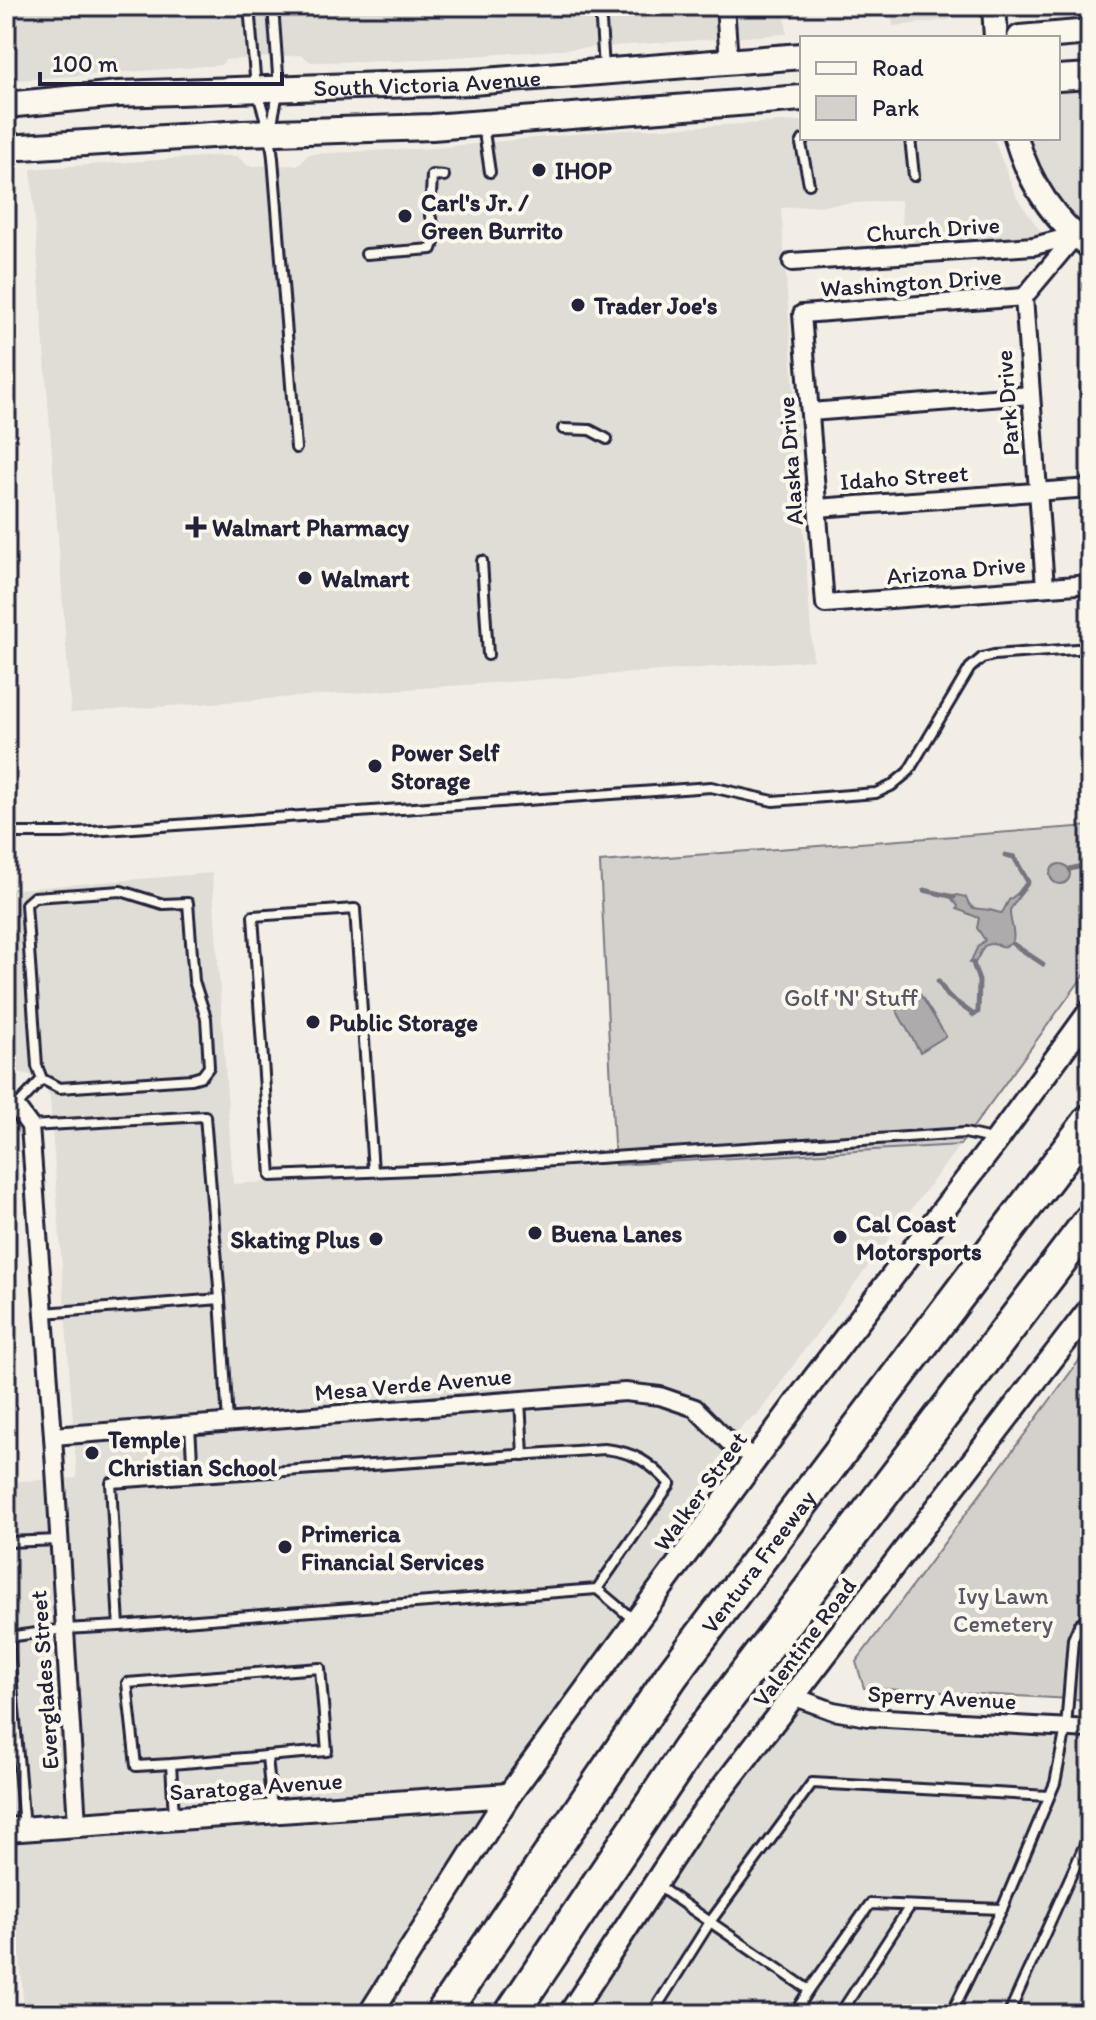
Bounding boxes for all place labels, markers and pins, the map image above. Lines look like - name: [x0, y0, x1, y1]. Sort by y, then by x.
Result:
- place label: IHOP: [555, 156, 612, 185]
- marker: IHOP: [530, 161, 548, 179]
- place label: Carl's Jr. / Green Burrito: [421, 188, 563, 245]
- marker: Carl's Jr. / Green Burrito: [396, 207, 414, 225]
- place label: Trader Joe's: [593, 291, 718, 320]
- marker: Trader Joe's: [569, 296, 587, 314]
- place label: Walmart Pharmacy: [212, 513, 410, 543]
- marker: Walmart Pharmacy: [187, 518, 205, 536]
- place label: Walmart: [321, 564, 410, 593]
- marker: Walmart: [296, 569, 314, 587]
- place label: Power Self Storage: [391, 738, 500, 796]
- marker: Power Self Storage: [366, 757, 384, 775]
- place label: Public Storage: [329, 1008, 478, 1038]
- marker: Public Storage: [304, 1013, 322, 1031]
- place label: Cal Coast Motorsports: [856, 1209, 982, 1267]
- place label: Buena Lanes: [551, 1219, 682, 1248]
- marker: Buena Lanes: [526, 1224, 544, 1242]
- place label: Skating Plus: [231, 1225, 360, 1255]
- marker: Cal Coast Motorsports: [831, 1228, 849, 1246]
- marker: Skating Plus: [367, 1230, 385, 1248]
- place label: Temple Christian School: [107, 1425, 277, 1482]
- marker: Temple Christian School: [83, 1444, 101, 1462]
- place label: Primerica Financial Services: [301, 1519, 485, 1576]
- marker: Primerica Financial Services: [276, 1538, 294, 1556]

